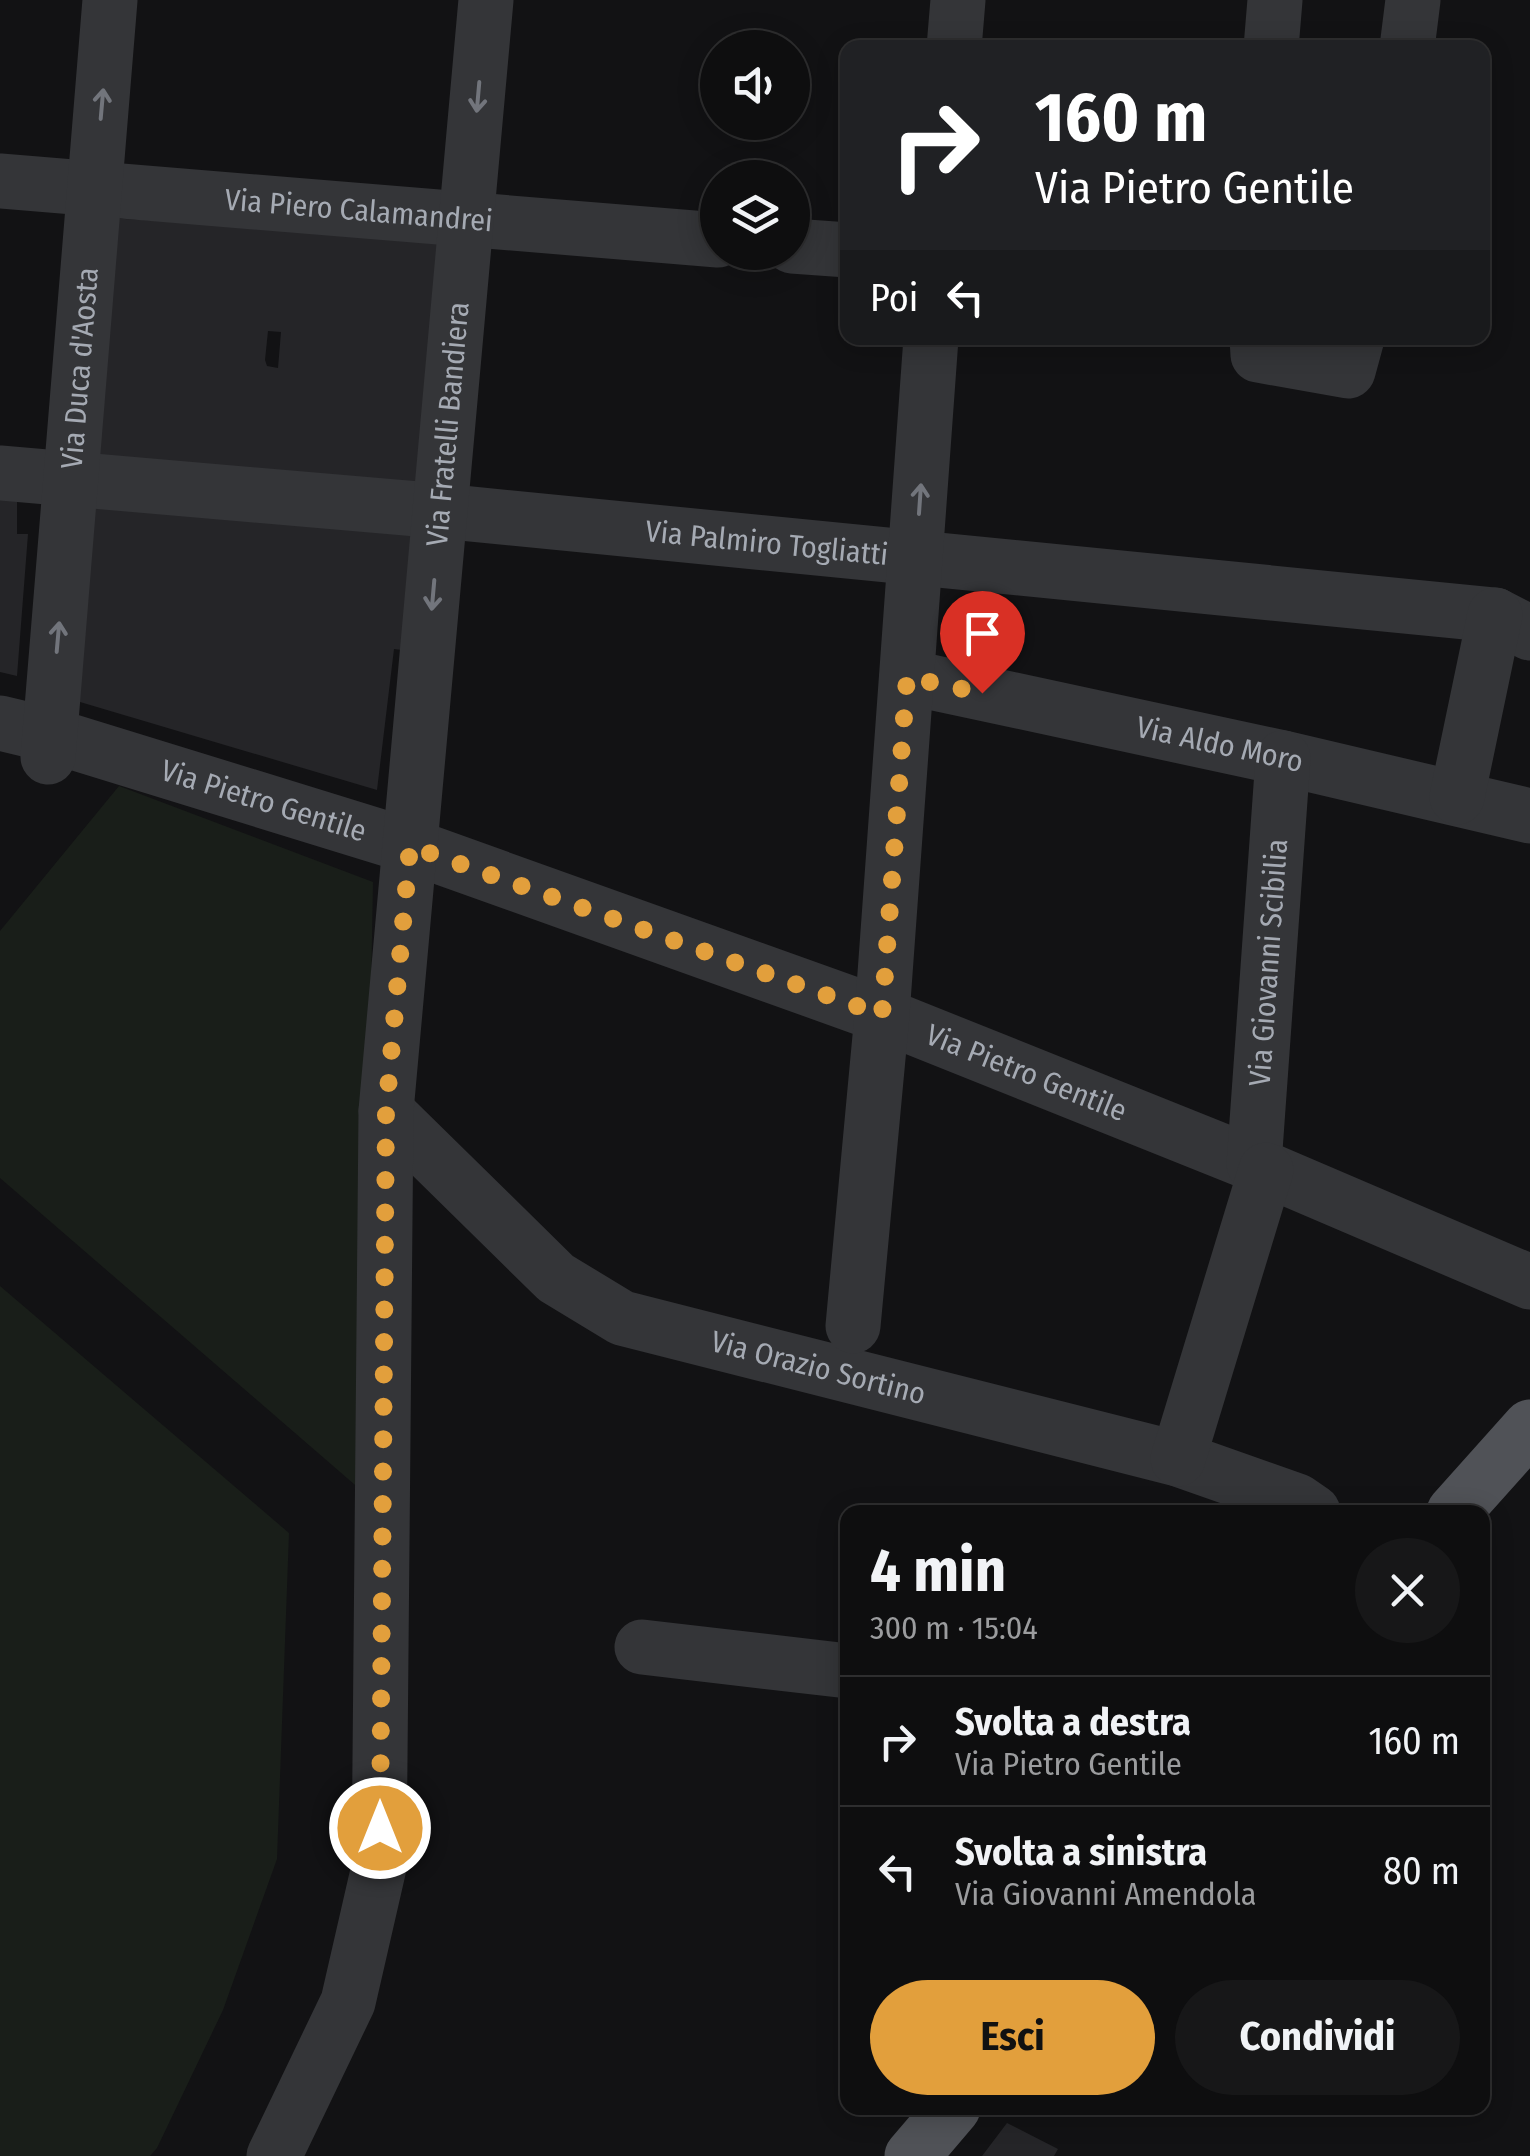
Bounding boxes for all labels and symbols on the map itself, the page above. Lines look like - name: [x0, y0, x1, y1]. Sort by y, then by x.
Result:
- one-way arrow: [468, 81, 487, 113]
- one-way arrow: [92, 89, 111, 121]
- street label: Via Piero Calamandrei: [223, 182, 494, 239]
- street label: Via Duca d'Aosta: [54, 266, 106, 470]
- street label: Via Fratelli Bandiera: [419, 300, 477, 548]
- one-way arrow: [911, 484, 930, 516]
- street label: Via Palmiro Togliatti: [644, 513, 890, 573]
- one-way arrow: [424, 579, 443, 611]
- pin: [940, 591, 1025, 694]
- one-way arrow: [49, 622, 68, 654]
- street label: Via Aldo Moro: [1133, 709, 1307, 780]
- street label: Via Pietro Gentile: [157, 752, 371, 849]
- street label: Via Giovanni Scibilia: [1242, 838, 1295, 1087]
- street label: Via Pietro Gentile: [921, 1017, 1132, 1129]
- street label: Via Orazio Sortino: [707, 1323, 929, 1412]
- position arrow: [328, 1776, 432, 1880]

